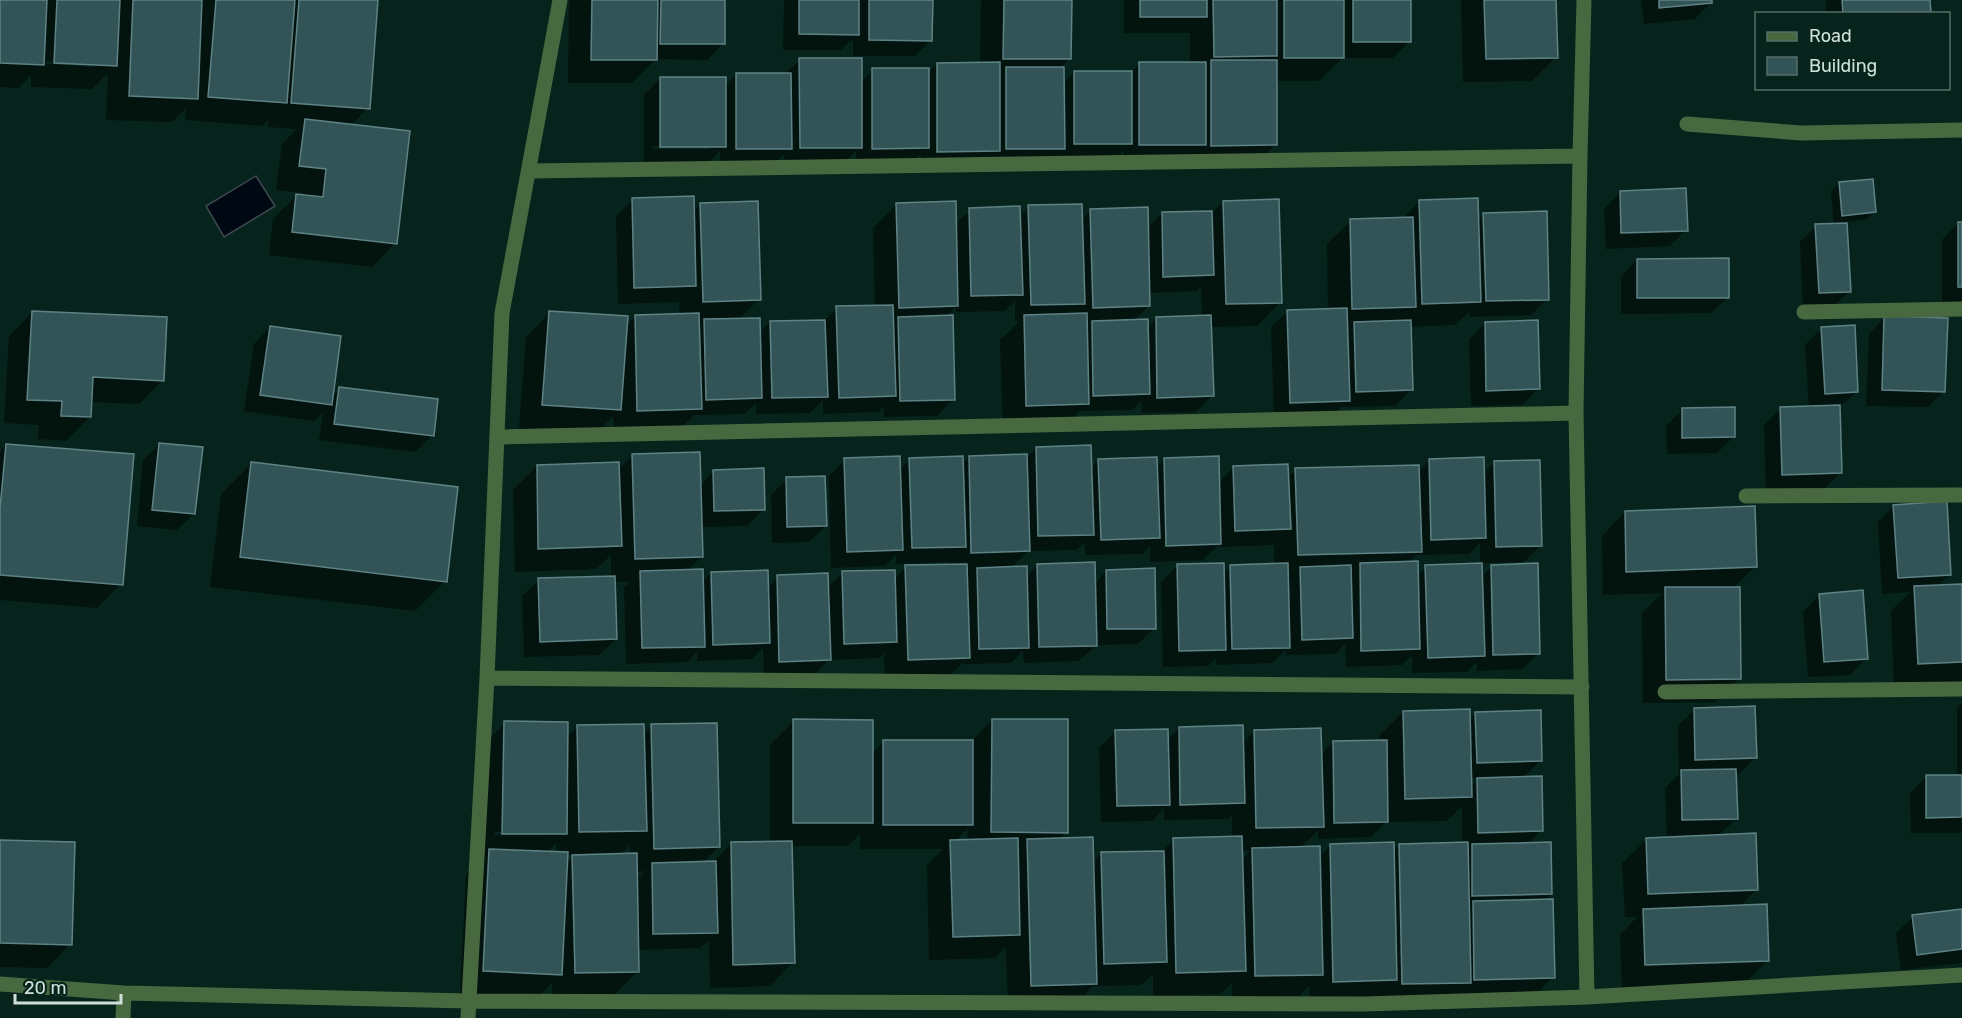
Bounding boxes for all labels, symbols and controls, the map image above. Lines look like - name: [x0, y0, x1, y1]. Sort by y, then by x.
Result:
- legend: [1755, 12, 1950, 90]
- text: Road: [1809, 25, 1852, 47]
- text: Building: [1809, 55, 1877, 77]
- scale bar: [15, 967, 122, 1005]
- text: 20 m: [24, 977, 66, 999]

